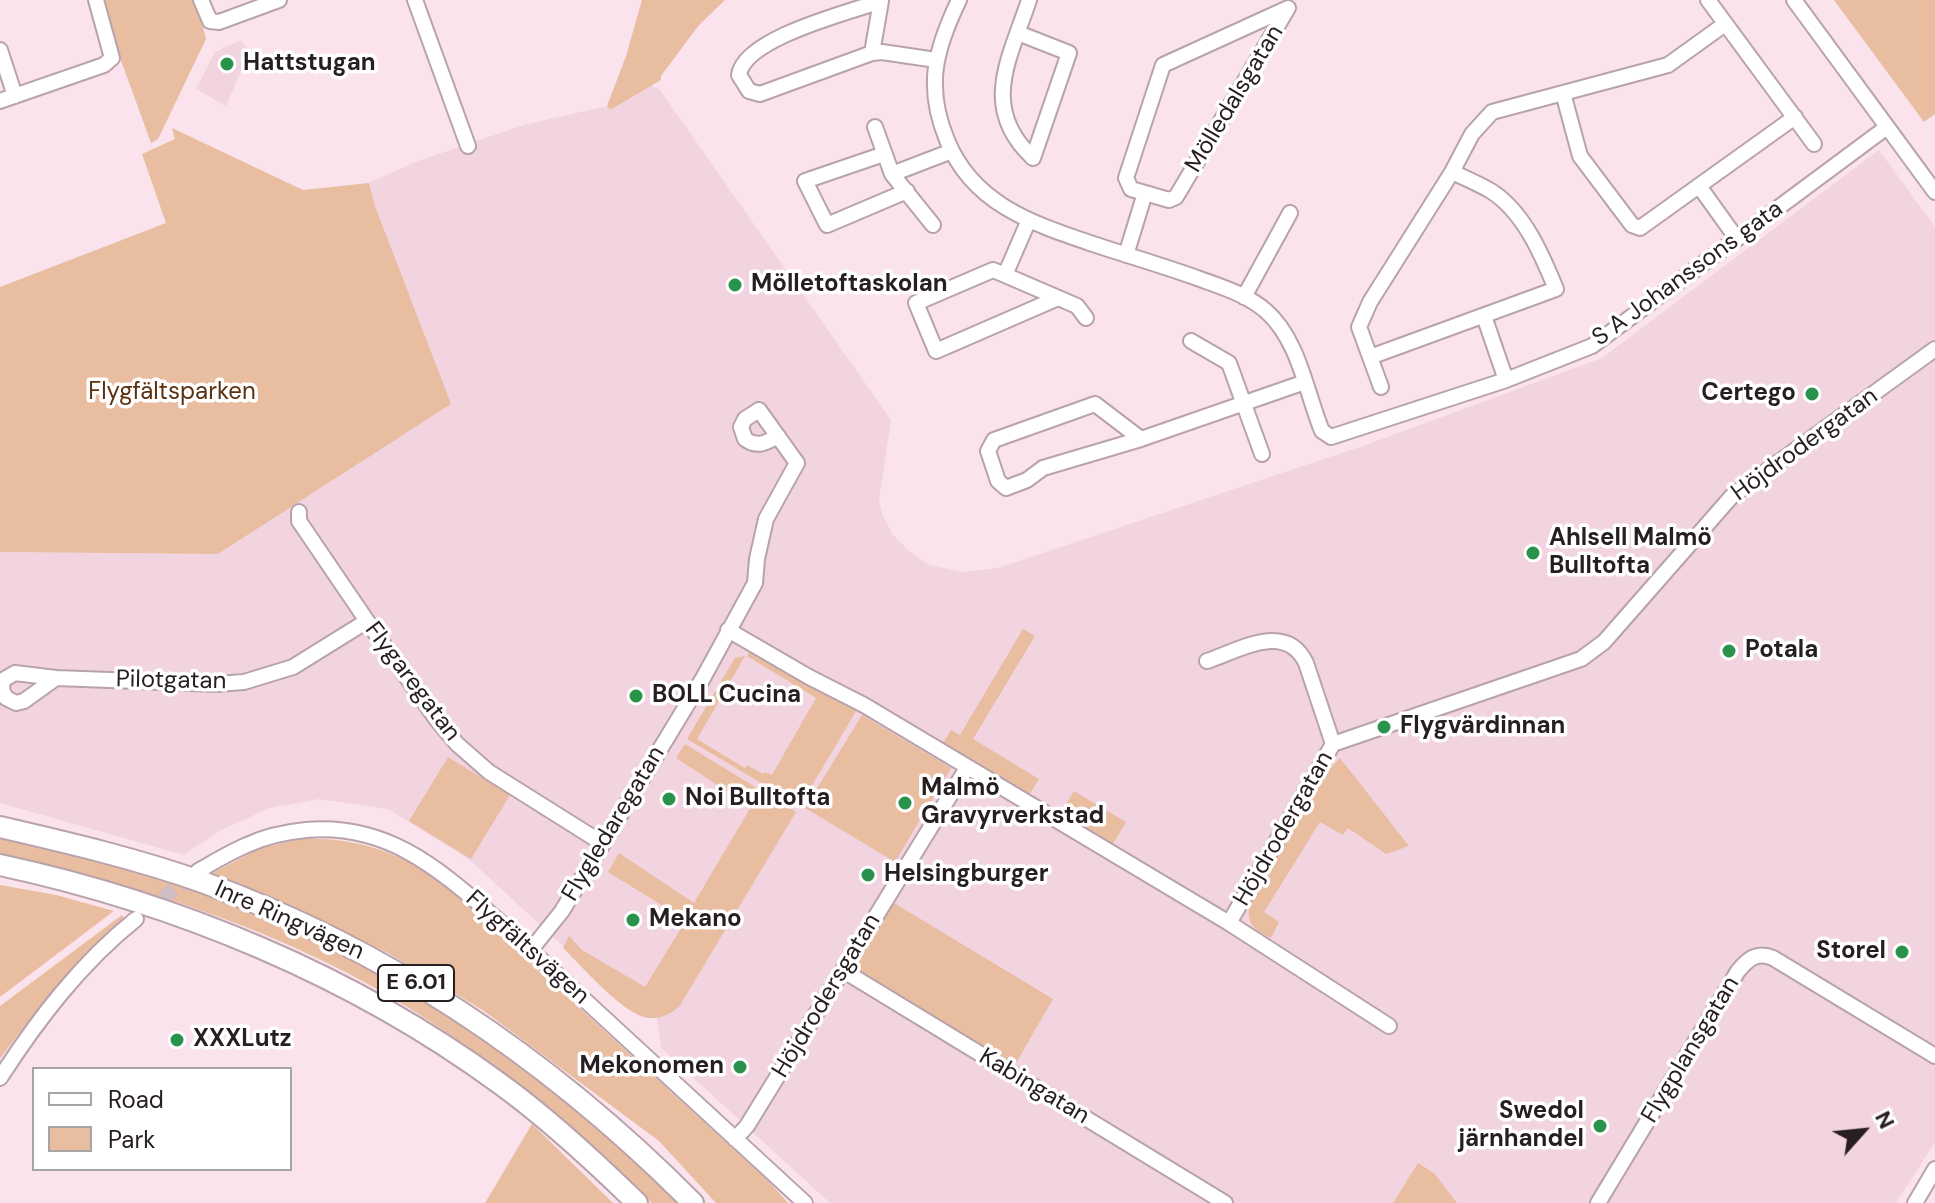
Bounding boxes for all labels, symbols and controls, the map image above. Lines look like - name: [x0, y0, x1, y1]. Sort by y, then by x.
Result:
- street label: Mölledalsgatan: [1180, 20, 1290, 178]
- place label: Hattstugan: [243, 50, 376, 78]
- marker: Hattstugan: [218, 55, 236, 73]
- street label: S A Johanssons gata: [1587, 195, 1789, 353]
- place label: Mölletoftaskolan: [751, 271, 948, 299]
- marker: Mölletoftaskolan: [726, 276, 744, 294]
- park label: Flygfältsparken: [88, 379, 256, 407]
- place label: Certego: [1701, 380, 1796, 408]
- street label: Höjdrodergatan: [1726, 382, 1884, 508]
- marker: Certego: [1803, 385, 1821, 403]
- place label: Ahlsell Malmö Bulltofta: [1549, 525, 1712, 581]
- marker: Ahlsell Malmö Bulltofta: [1524, 544, 1542, 562]
- street label: Flygaregatan: [358, 617, 466, 747]
- place label: Potala: [1745, 637, 1818, 665]
- marker: Potala: [1720, 642, 1738, 660]
- street label: Pilotgatan: [115, 666, 227, 696]
- place label: BOLL Cucina: [652, 682, 801, 710]
- marker: BOLL Cucina: [627, 687, 645, 705]
- place label: Flygvärdinnan: [1400, 713, 1565, 741]
- marker: Flygvärdinnan: [1375, 718, 1393, 736]
- street label: Flygledaregatan: [556, 741, 672, 907]
- street label: Höjdrodergatan: [1228, 747, 1340, 911]
- place label: Malmö Gravyrverkstad: [921, 775, 1104, 831]
- place label: Noi Bulltofta: [685, 785, 830, 813]
- marker: Noi Bulltofta: [660, 790, 678, 808]
- marker: Malmö Gravyrverkstad: [896, 794, 914, 812]
- place label: Helsingburger: [884, 861, 1049, 889]
- marker: Helsingburger: [859, 866, 877, 884]
- street label: Inre Ringvägen: [210, 875, 368, 967]
- street label: Flygfältsvägen: [459, 885, 595, 1011]
- place label: Mekano: [649, 906, 742, 934]
- street label: Höjdrodersgatan: [767, 909, 887, 1083]
- marker: Mekano: [624, 911, 642, 929]
- place label: Storel: [1816, 938, 1886, 966]
- marker: Storel: [1893, 943, 1911, 961]
- road number: E 6.01: [378, 965, 454, 1001]
- street label: Flygplansgatan: [1636, 972, 1746, 1128]
- place label: XXXLutz: [193, 1026, 292, 1054]
- marker: XXXLutz: [168, 1031, 186, 1049]
- street label: Kabingatan: [974, 1043, 1094, 1131]
- place label: Mekonomen: [579, 1053, 724, 1081]
- marker: Mekonomen: [731, 1058, 749, 1076]
- legend: [32, 1067, 292, 1171]
- text: Road: [108, 1084, 164, 1115]
- north arrow: [1823, 1091, 1903, 1171]
- place label: Swedol järnhandel: [1458, 1098, 1584, 1154]
- text: N: [1868, 1106, 1901, 1134]
- marker: Swedol järnhandel: [1591, 1117, 1609, 1135]
- text: Park: [108, 1124, 155, 1155]

